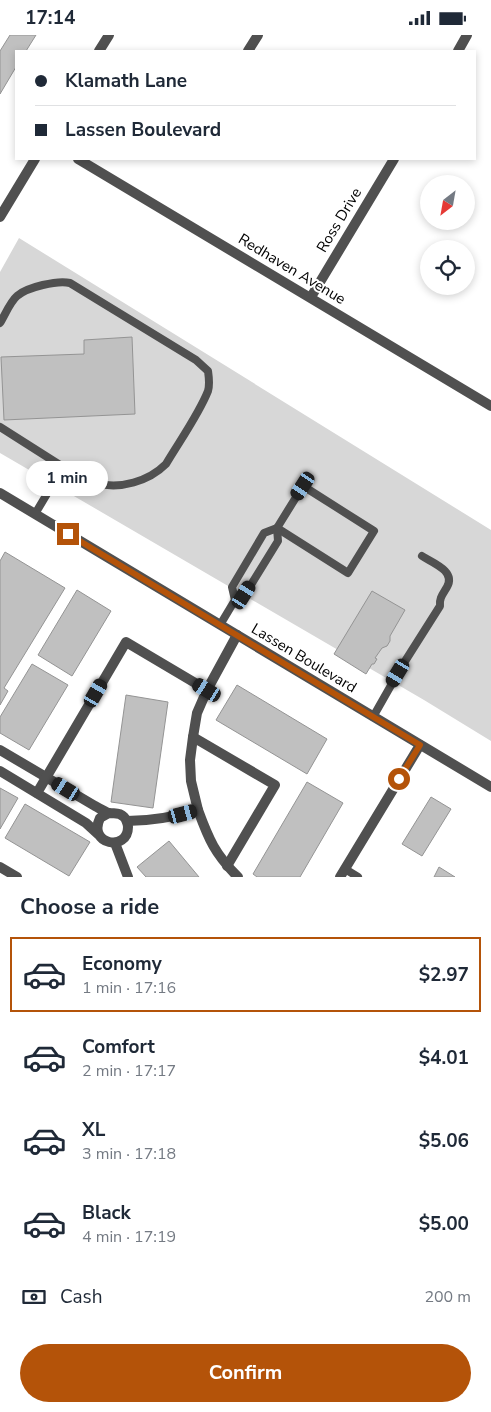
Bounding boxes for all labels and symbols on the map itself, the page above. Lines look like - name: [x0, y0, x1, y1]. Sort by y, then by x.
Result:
- north arrow: [420, 175, 475, 230]
- street label: Ross Drive: [312, 184, 366, 256]
- street label: Redhaven Avenue: [235, 229, 349, 309]
- callout: 1 min: [27, 461, 109, 497]
- car: [288, 469, 317, 503]
- route end: [57, 523, 79, 545]
- car: [229, 578, 258, 612]
- street label: Lassen Boulevard: [248, 619, 360, 697]
- car: [383, 656, 412, 690]
- car: [82, 676, 109, 710]
- car: [190, 676, 223, 704]
- route start: [388, 768, 410, 790]
- car: [49, 775, 82, 803]
- car: [166, 803, 199, 825]

